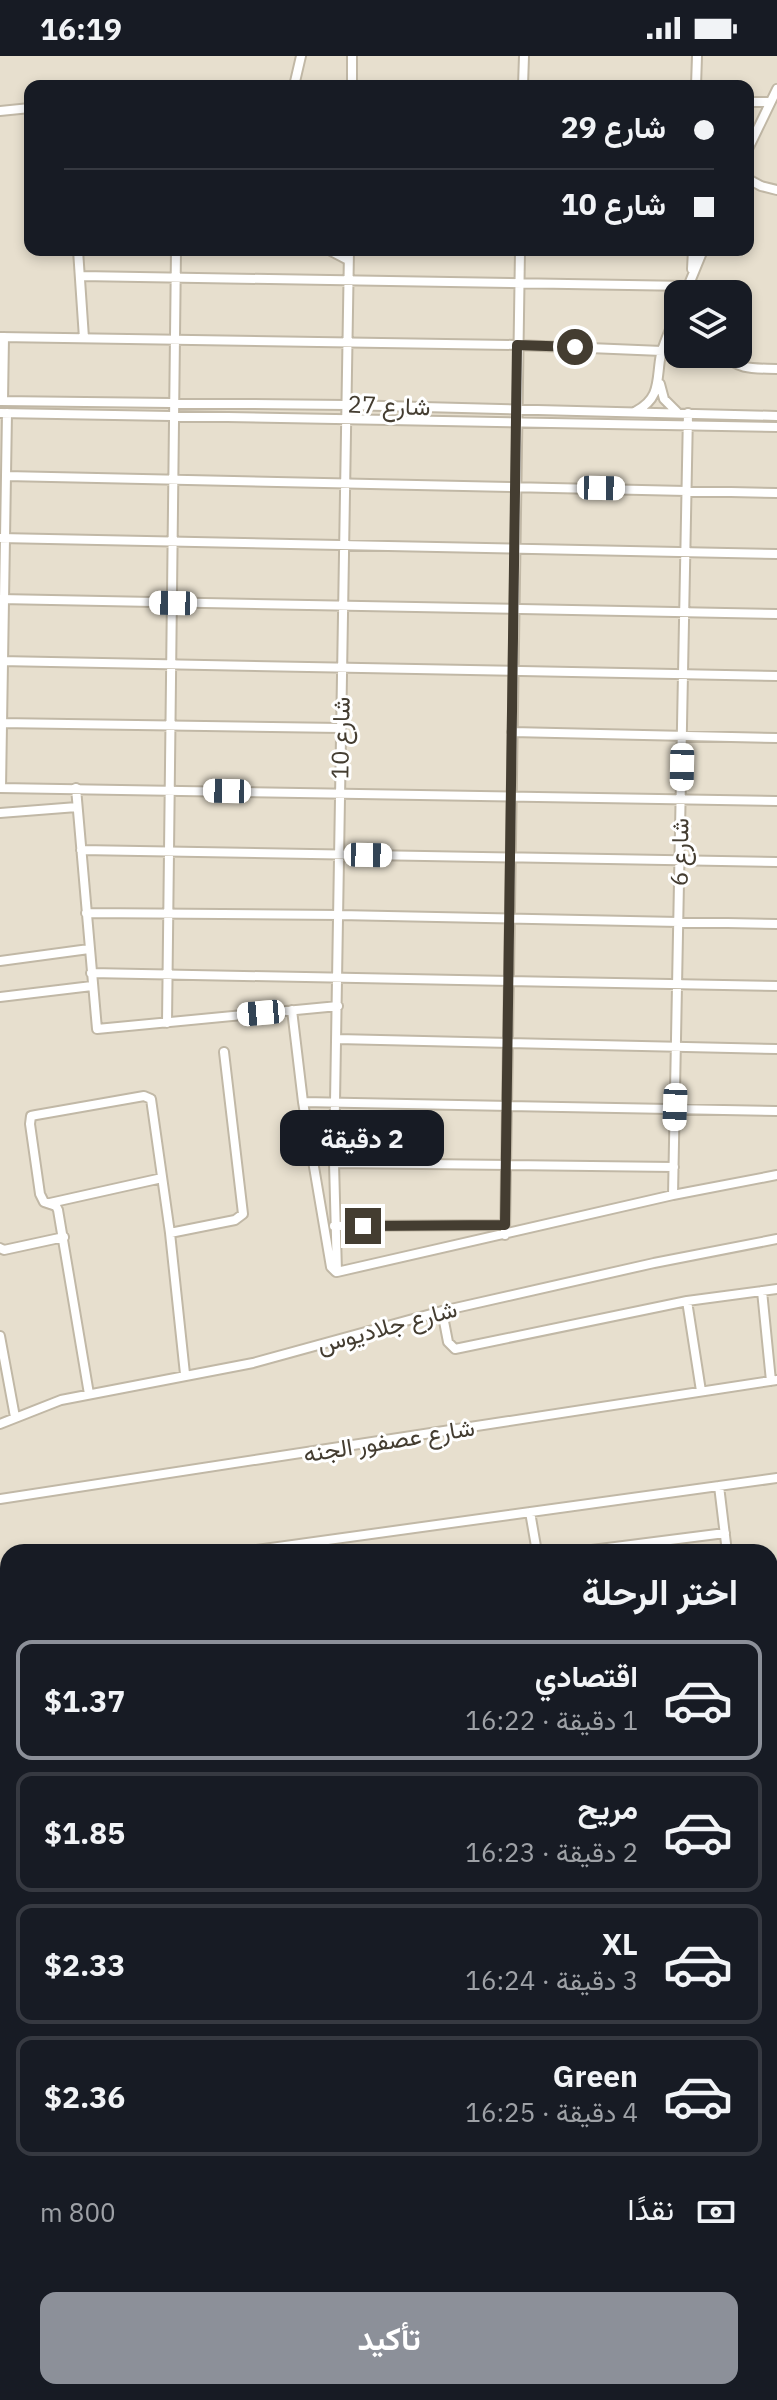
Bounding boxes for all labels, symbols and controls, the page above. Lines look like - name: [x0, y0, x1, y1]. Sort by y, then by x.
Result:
- text: 16:19: [40, 9, 122, 48]
- text: شارع 29: [561, 107, 666, 146]
- text: شارع 10: [561, 184, 666, 223]
- map controls: [664, 280, 752, 368]
- button: layers: [664, 280, 752, 368]
- route start: [557, 329, 593, 365]
- street label: شارع 27: [347, 388, 431, 423]
- car: [577, 476, 625, 500]
- car: [149, 591, 197, 615]
- street label: شارع 10: [323, 696, 358, 780]
- car: [670, 743, 694, 791]
- car: [203, 779, 251, 803]
- street label: شارع 6: [662, 818, 697, 886]
- car: [344, 843, 392, 867]
- car: [236, 999, 286, 1027]
- car: [662, 1083, 688, 1131]
- callout: 2 دقيقة: [281, 1110, 445, 1166]
- text: 2 دقيقة: [320, 1121, 404, 1155]
- route end: [345, 1208, 381, 1244]
- street label: شارع جلاديوس: [313, 1292, 461, 1361]
- street label: شارع عصفور الجنه: [301, 1411, 477, 1470]
- text: اختر الرحلة: [582, 1568, 738, 1615]
- text: اقتصادي: [535, 1656, 638, 1695]
- icon: car: [662, 1664, 734, 1736]
- text: $1.37: [44, 1681, 125, 1720]
- text: 1 دقيقة · 16:22: [465, 1703, 638, 1737]
- text: مريح: [578, 1788, 638, 1827]
- icon: car: [662, 1796, 734, 1868]
- text: $1.85: [44, 1813, 125, 1852]
- text: 2 دقيقة · 16:23: [465, 1835, 638, 1869]
- text: XL: [602, 1924, 638, 1963]
- icon: car: [662, 1928, 734, 2000]
- text: $2.33: [44, 1945, 125, 1984]
- text: 3 دقيقة · 16:24: [465, 1963, 638, 1997]
- text: Green: [553, 2056, 638, 2095]
- icon: car: [662, 2060, 734, 2132]
- text: $2.36: [44, 2077, 125, 2116]
- text: 4 دقيقة · 16:25: [465, 2095, 638, 2129]
- text: نقدًا: [628, 2189, 674, 2228]
- icon: cash: [694, 2190, 738, 2234]
- text: 800 m: [40, 2195, 116, 2229]
- button: تأكيد: [40, 2292, 738, 2384]

